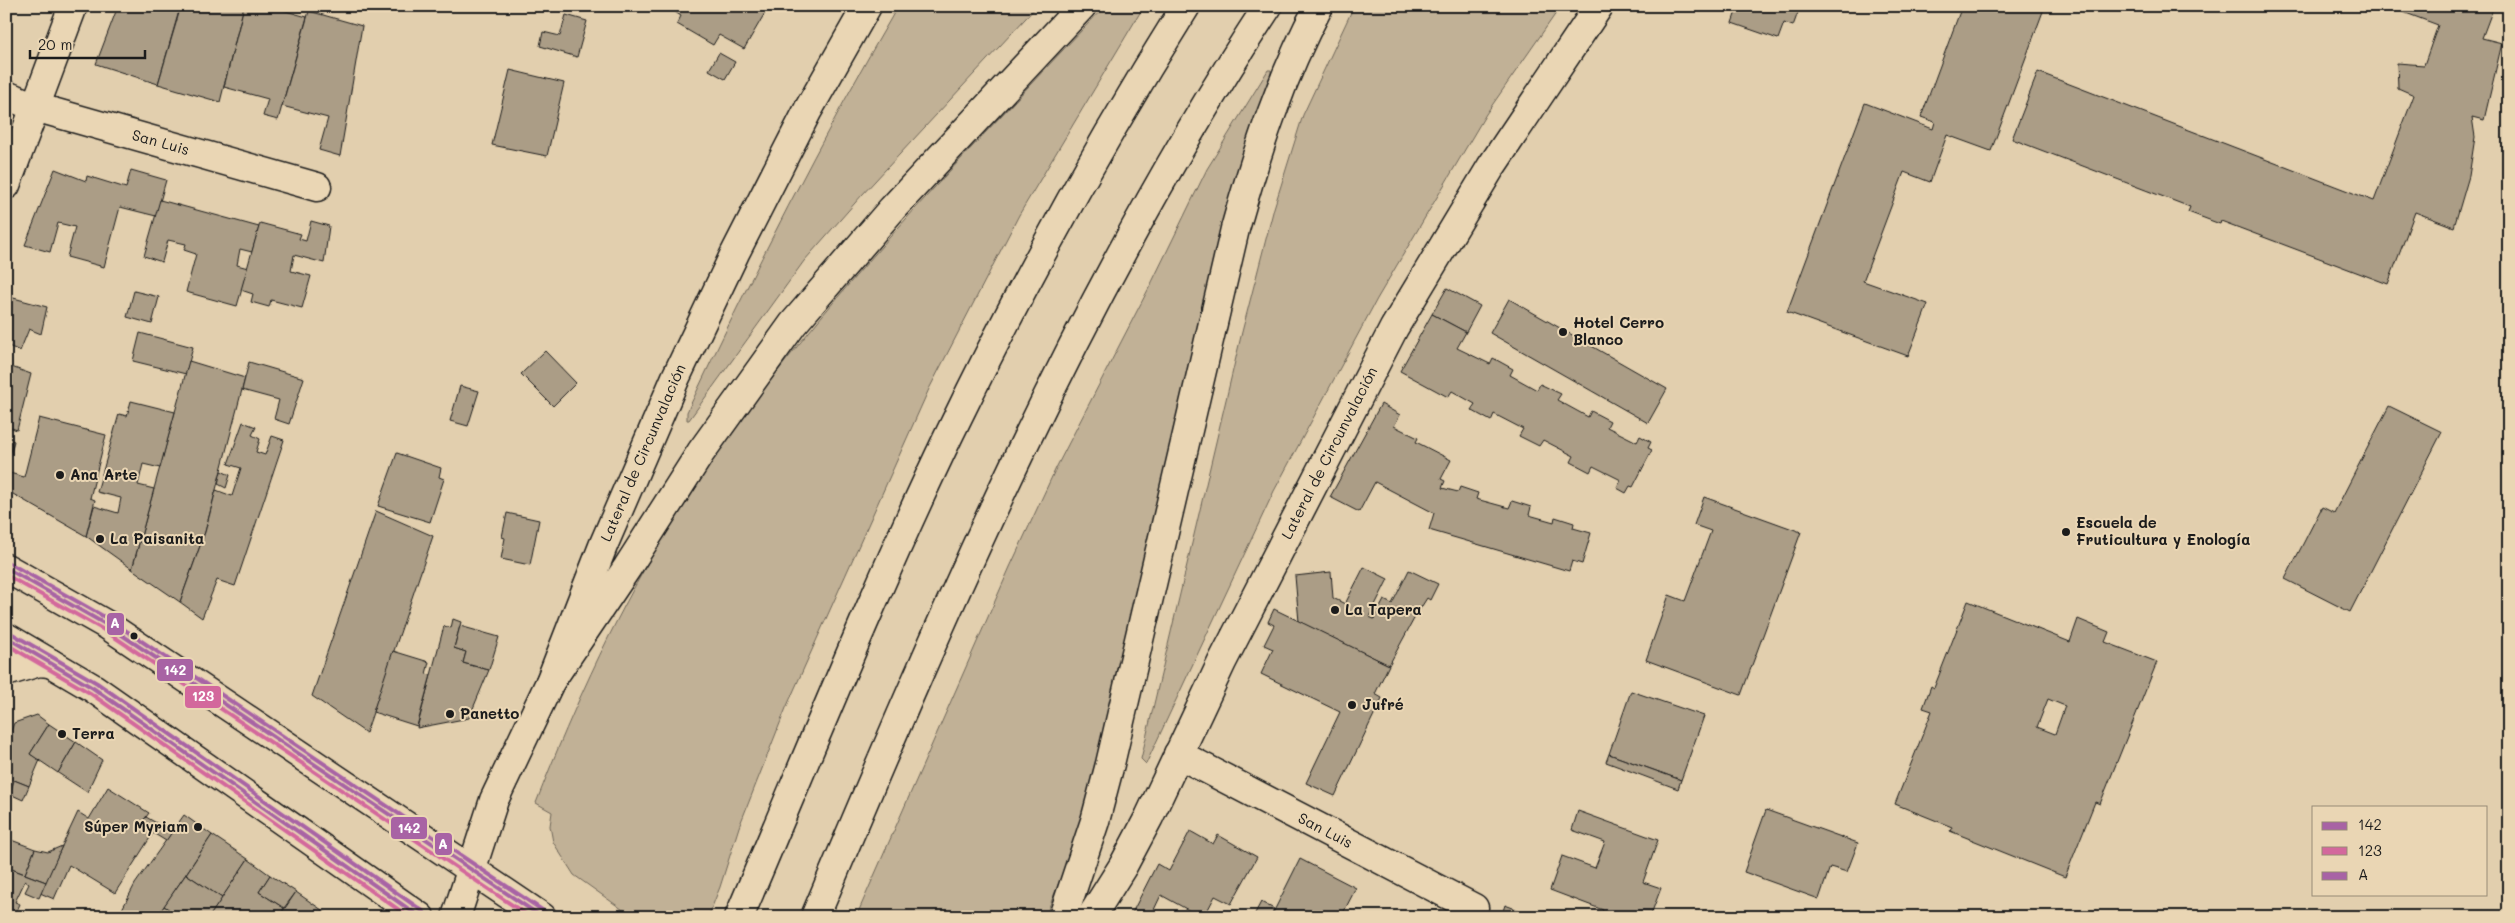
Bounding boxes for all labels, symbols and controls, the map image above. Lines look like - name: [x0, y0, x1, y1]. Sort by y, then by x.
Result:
- scale bar: [30, 28, 145, 60]
- text: 20 m: [38, 34, 72, 54]
- street label: San Luis: [130, 124, 192, 159]
- place label: Hotel Cerro Blanco: [1573, 312, 1664, 349]
- marker: Hotel Cerro Blanco: [1557, 326, 1569, 338]
- street label: Lateral de Circunvalación: [595, 360, 690, 544]
- street label: Lateral de Circunvalación: [1276, 363, 1381, 542]
- place label: Ana Arte: [70, 464, 138, 484]
- marker: Ana Arte: [54, 469, 66, 481]
- place label: Escuela de Fruticultura y Enología: [2076, 512, 2250, 549]
- marker: Escuela de Fruticultura y Enología: [2060, 526, 2072, 538]
- place label: La Paisanita: [110, 528, 204, 548]
- marker: La Paisanita: [94, 533, 106, 545]
- place label: La Tapera: [1345, 599, 1422, 619]
- marker: La Tapera: [1329, 604, 1341, 616]
- line badge: A: [106, 612, 125, 636]
- text: A: [110, 613, 120, 632]
- unlabelled marker: [129, 631, 139, 641]
- line badge: 142: [156, 658, 194, 682]
- text: 142: [164, 660, 187, 679]
- line badge: 123: [184, 685, 222, 709]
- text: 123: [192, 686, 214, 705]
- place label: Jufré: [1362, 694, 1404, 714]
- marker: Jufré: [1346, 699, 1358, 711]
- place label: Panetto: [460, 703, 519, 723]
- marker: Panetto: [444, 708, 456, 720]
- place label: Terra: [72, 723, 115, 743]
- marker: Terra: [56, 728, 68, 740]
- legend: [2312, 806, 2488, 896]
- street label: San Luis: [1295, 807, 1356, 852]
- text: 142: [2358, 814, 2382, 834]
- place label: Súper Myriam: [84, 816, 188, 836]
- line badge: 142: [390, 816, 428, 840]
- text: 142: [398, 818, 421, 837]
- marker: Súper Myriam: [192, 821, 204, 833]
- line badge: A: [434, 832, 453, 856]
- text: A: [438, 834, 448, 853]
- text: 123: [2358, 840, 2382, 860]
- text: A: [2358, 864, 2368, 884]

